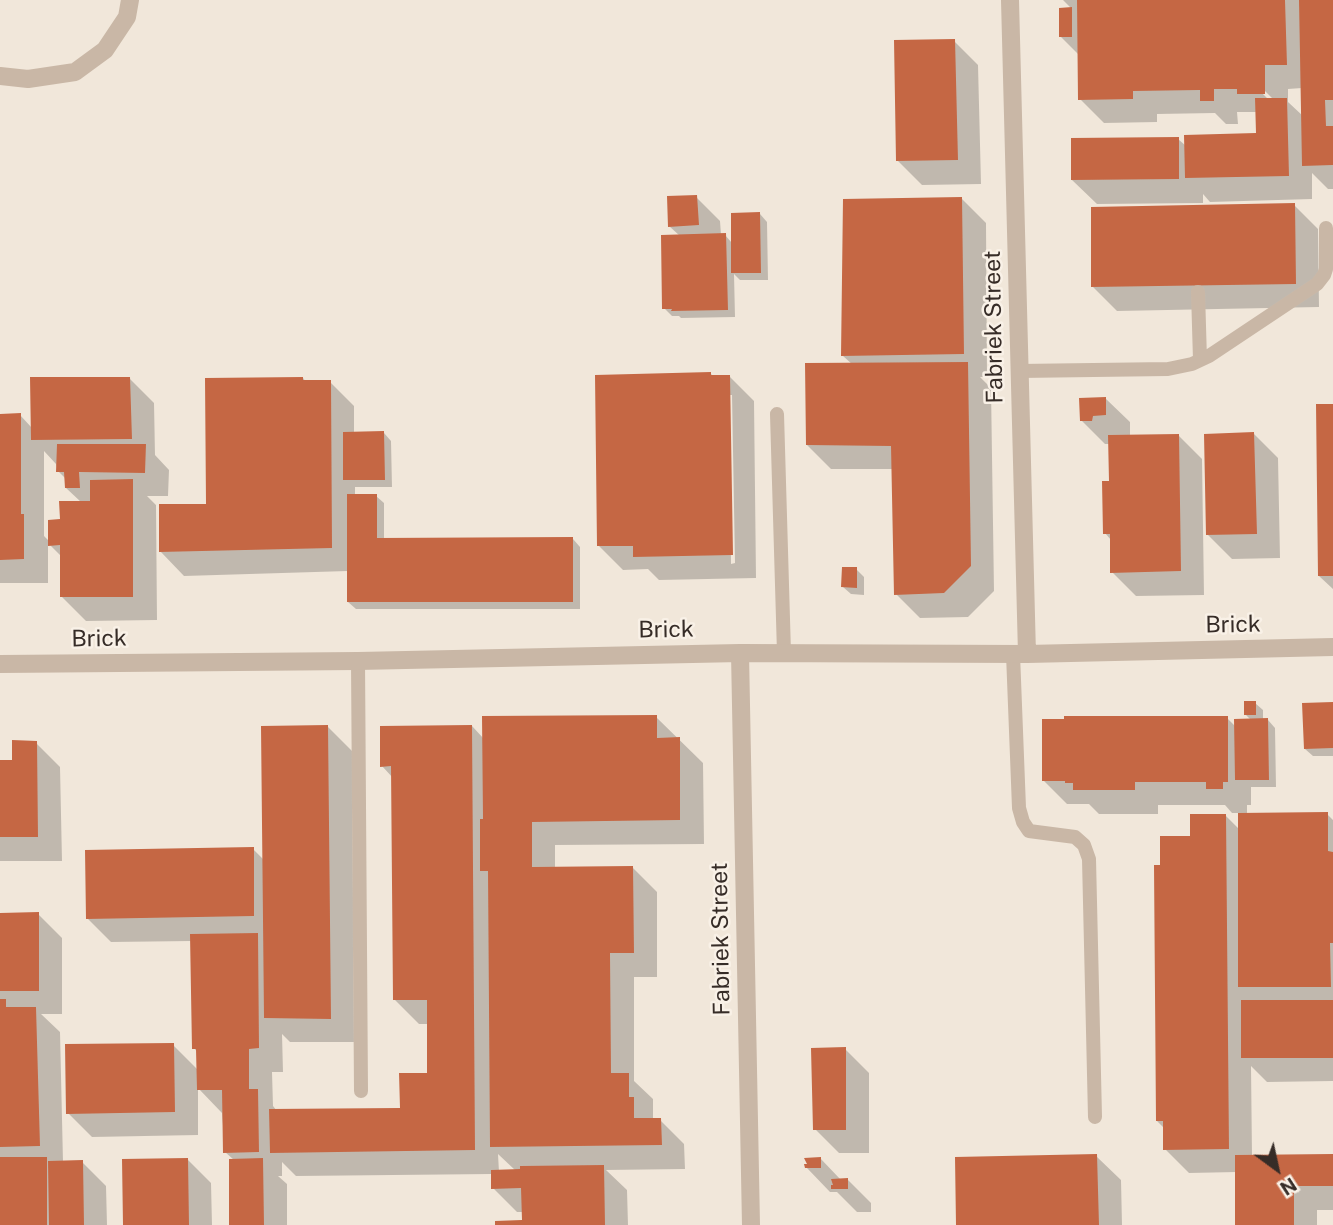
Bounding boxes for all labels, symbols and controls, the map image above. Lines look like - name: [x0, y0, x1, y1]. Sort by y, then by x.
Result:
- street label: Fabriek Street: [979, 250, 1009, 404]
- street label: Brick: [1205, 611, 1261, 639]
- street label: Brick: [638, 616, 694, 644]
- street label: Brick: [71, 625, 127, 653]
- street label: Fabriek Street: [706, 862, 736, 1016]
- north arrow: [1242, 1134, 1312, 1204]
- text: N: [1276, 1173, 1301, 1200]

